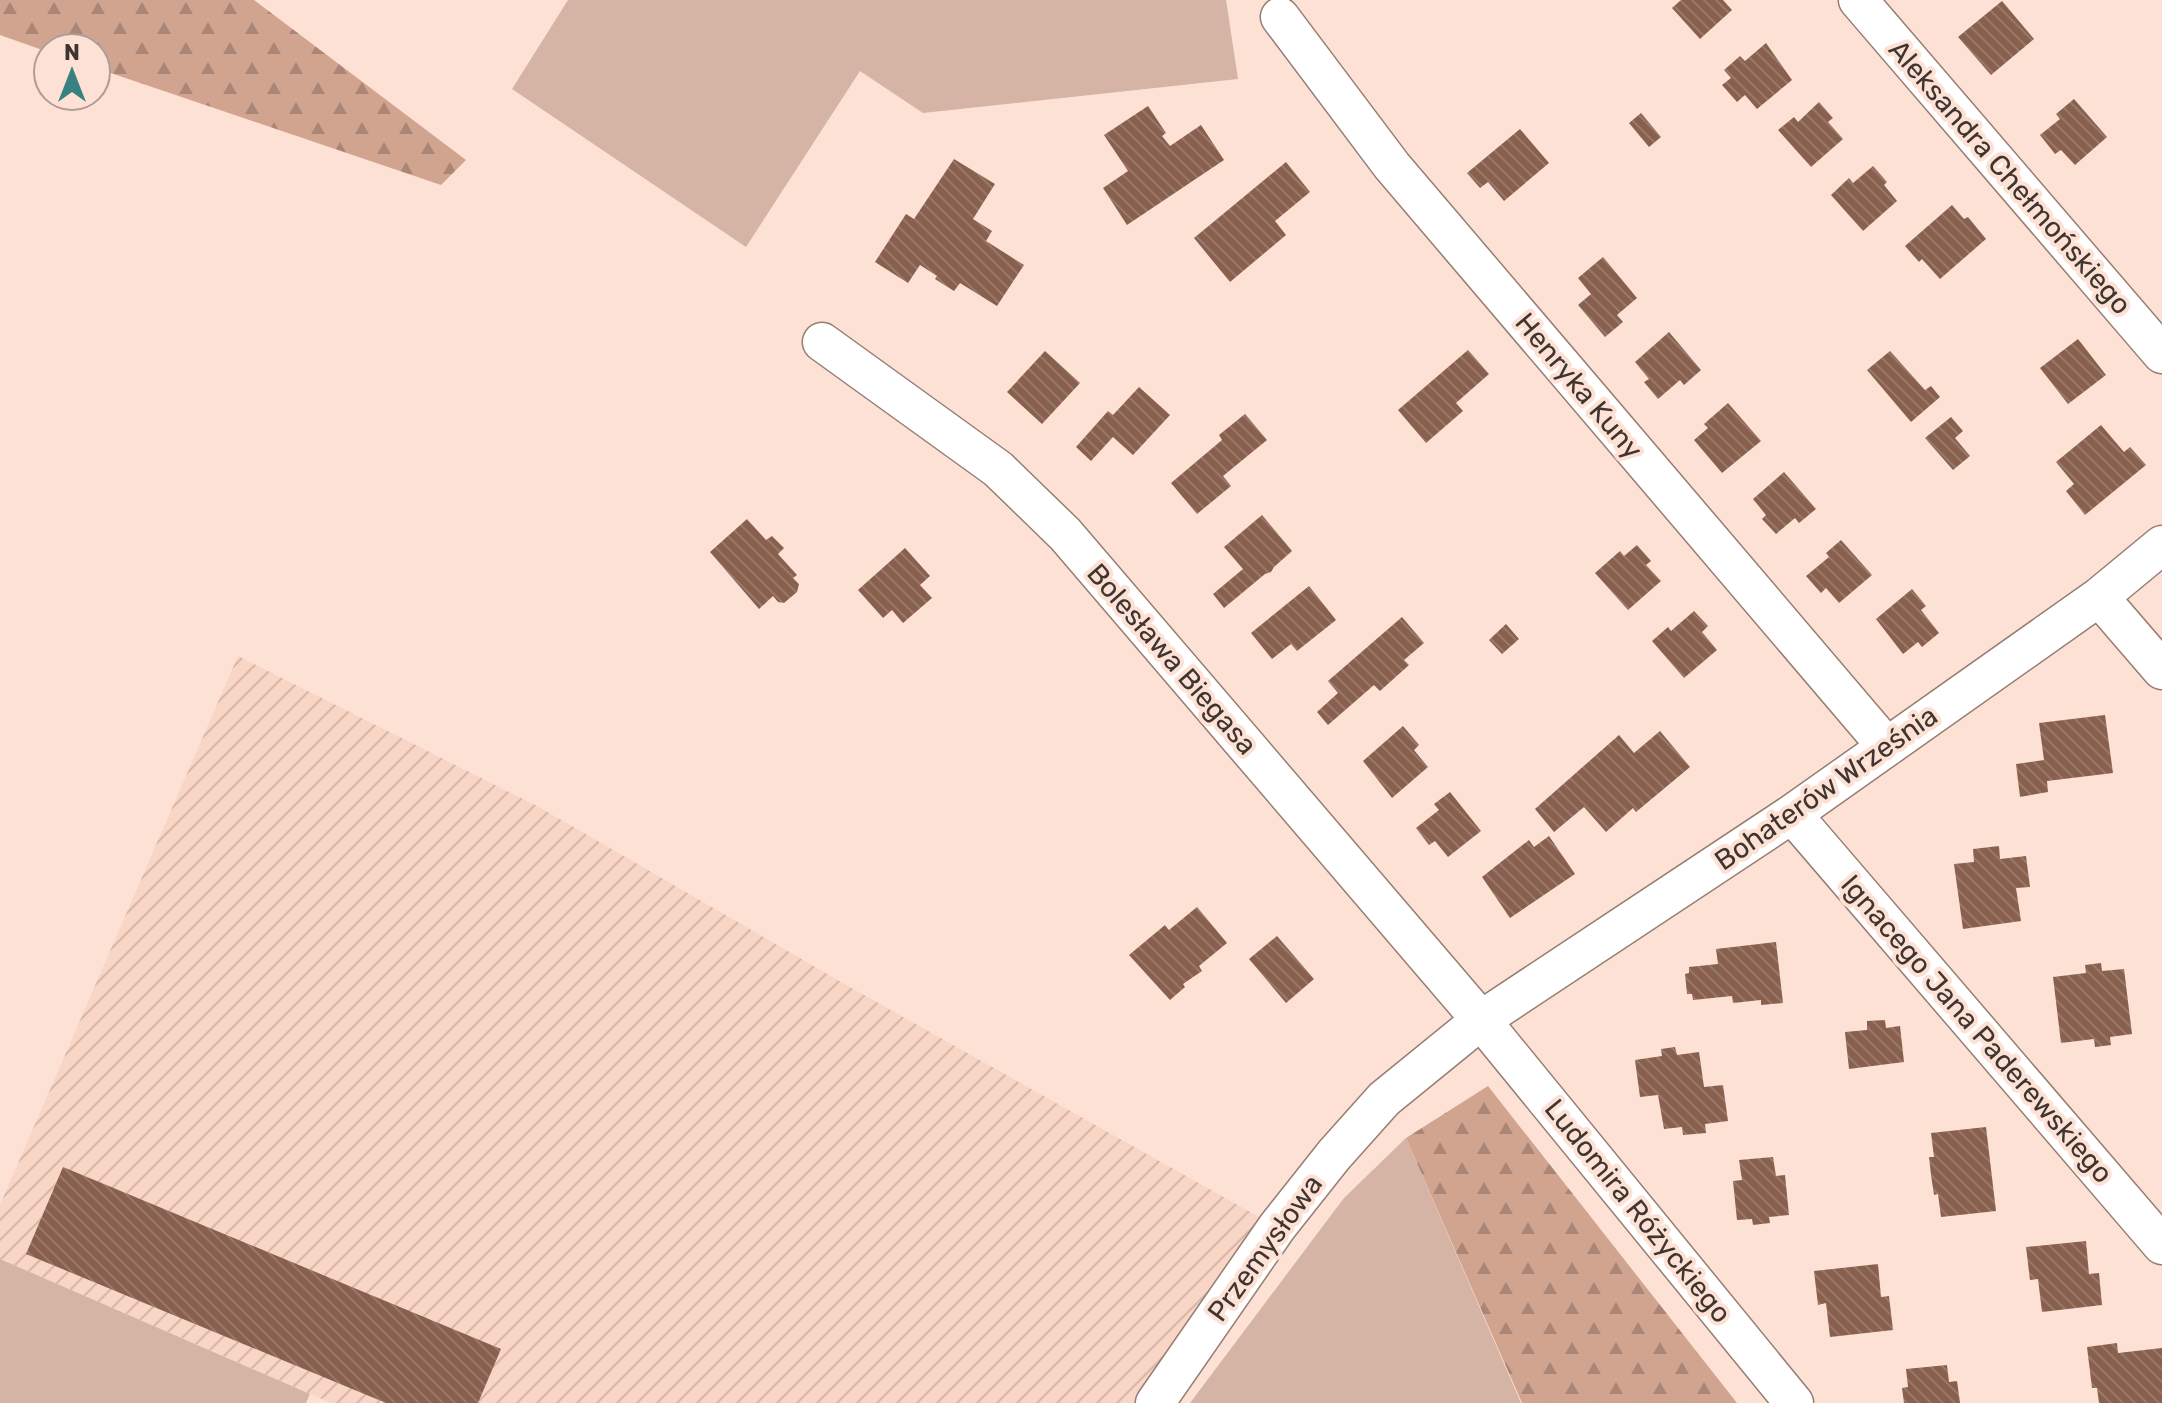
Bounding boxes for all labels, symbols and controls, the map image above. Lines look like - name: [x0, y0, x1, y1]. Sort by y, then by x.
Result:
- north arrow: [32, 32, 112, 112]
- street label: Aleksandra Chełmońskiego: [1882, 33, 2138, 321]
- text: N: [64, 39, 80, 66]
- street label: Henryka Kuny: [1508, 306, 1650, 466]
- street label: Bolesława Biegasa: [1080, 557, 1264, 761]
- street label: Bohaterów Września: [1708, 699, 1944, 877]
- street label: Ignacego Jana Paderewskiego: [1834, 868, 2120, 1190]
- street label: Ludomira Różyckiego: [1538, 1093, 1738, 1329]
- street label: Przemysłowa: [1201, 1168, 1329, 1328]

